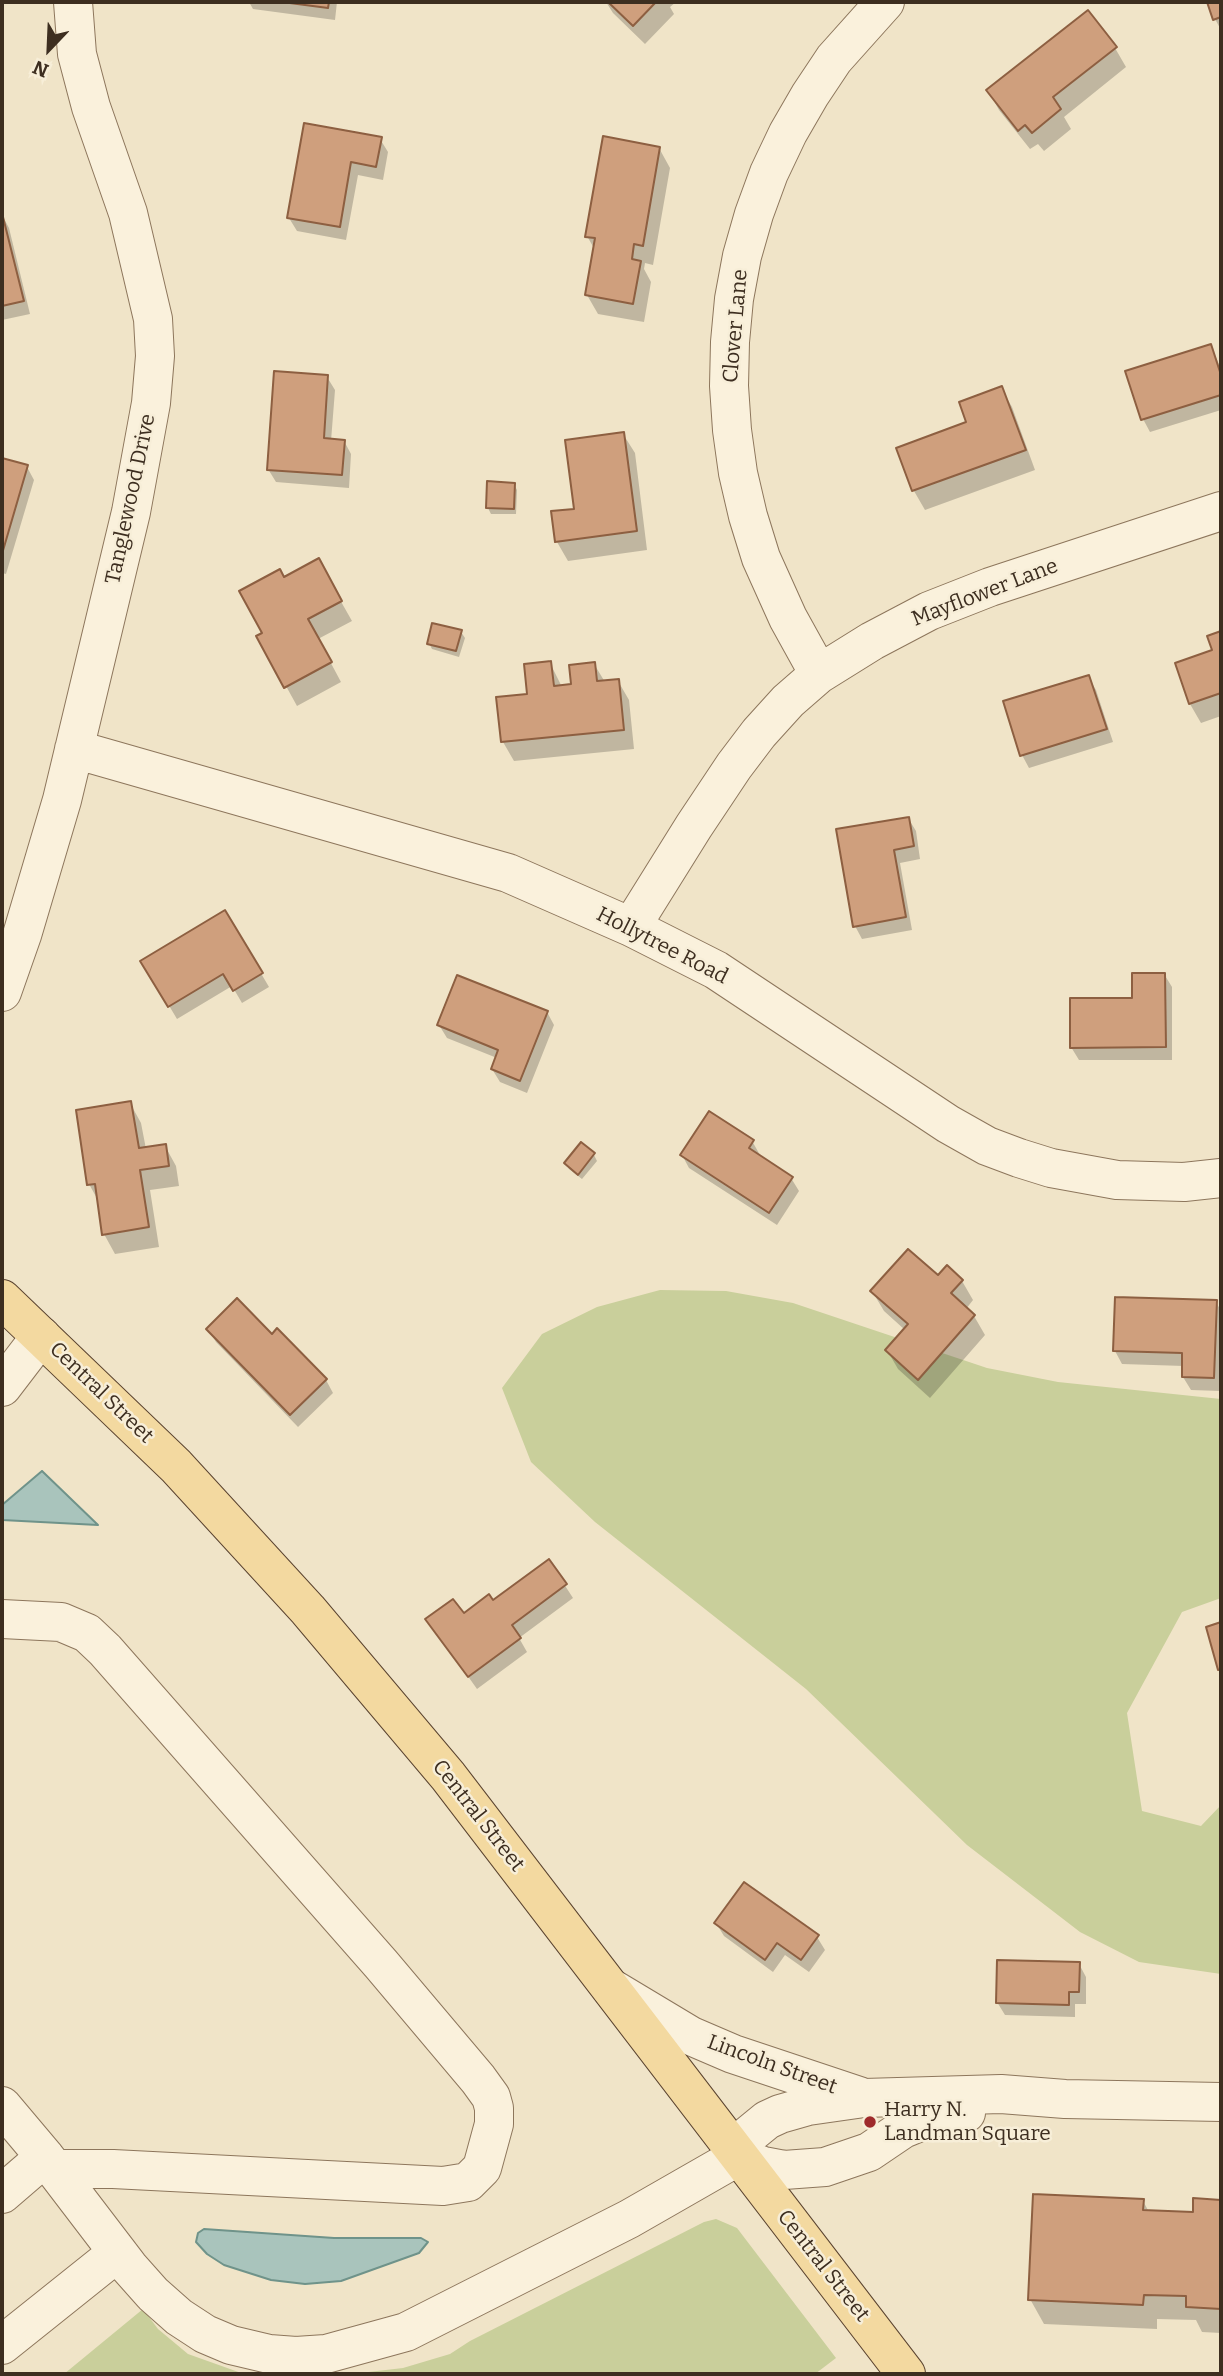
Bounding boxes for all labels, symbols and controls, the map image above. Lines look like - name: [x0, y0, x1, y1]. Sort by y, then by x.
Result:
- north arrow: [14, 14, 84, 84]
- text: N: [29, 55, 52, 82]
- street label: Clover Lane: [718, 268, 754, 384]
- street label: Tanglewood Drive: [101, 412, 161, 586]
- street label: Mayflower Lane: [908, 554, 1062, 632]
- street label: Hollytree Road: [592, 902, 732, 990]
- street label: Central Street: [44, 1337, 158, 1449]
- street label: Central Street: [427, 1755, 529, 1877]
- street label: Lincoln Street: [704, 2030, 840, 2100]
- place label: Harry N. Landman Square: [884, 2097, 1051, 2147]
- marker: Harry N. Landman Square: [862, 2114, 878, 2130]
- street label: Central Street: [772, 2205, 874, 2327]

